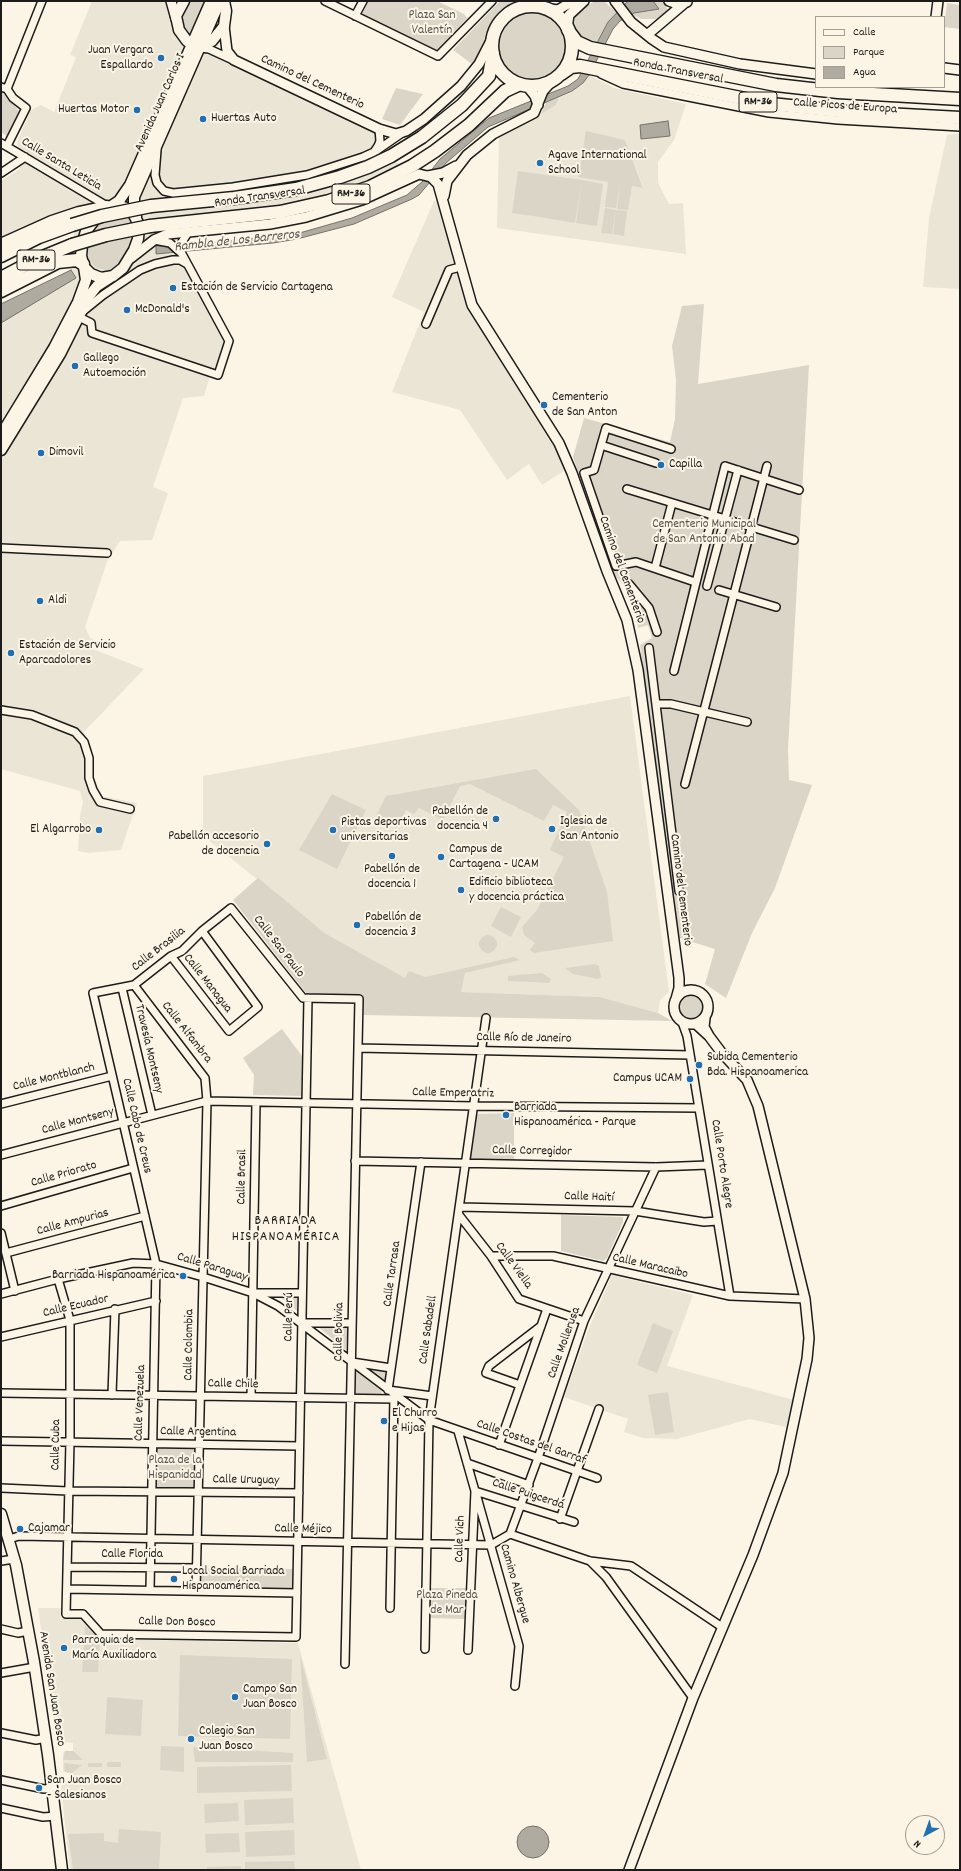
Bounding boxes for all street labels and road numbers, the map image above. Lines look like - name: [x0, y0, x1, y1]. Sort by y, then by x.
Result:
- street label: Avenida Juan Carlos I: [132, 51, 190, 155]
- street label: Camino del Cementerio: [258, 52, 366, 114]
- street label: Ronda Transversal: [632, 56, 724, 88]
- road number: RM-36: [739, 92, 777, 112]
- street label: Calle Picos de Europa: [793, 96, 897, 118]
- street label: Calle Santa Leticia: [18, 135, 104, 195]
- street label: Ronda Transversal: [214, 184, 306, 212]
- road number: RM-36: [332, 184, 370, 204]
- road number: RM-36: [17, 250, 55, 270]
- street label: Camino del Cementerio: [594, 514, 648, 626]
- street label: Camino del Cementerio: [665, 833, 695, 947]
- street label: Calle Sao Paulo: [249, 913, 307, 981]
- street label: Calle Brasilia: [129, 924, 189, 976]
- street label: Calle Managua: [179, 951, 235, 1017]
- street label: Calle Alfambra: [157, 999, 215, 1067]
- street label: Travesía Montseny: [130, 1003, 166, 1095]
- street label: Calle Río de Janeiro: [476, 1030, 572, 1048]
- street label: Calle Montblanch: [12, 1060, 96, 1096]
- street label: Calle Cabo de Creus: [117, 1077, 155, 1175]
- street label: Calle Emperatriz: [412, 1085, 494, 1103]
- street label: Calle Montseny: [40, 1105, 116, 1139]
- street label: Calle Porto Alegre: [706, 1119, 736, 1209]
- street label: Calle Corregidor: [492, 1144, 572, 1160]
- street label: Calle Brasil: [235, 1149, 251, 1205]
- street label: Calle Priorato: [29, 1158, 99, 1192]
- street label: Calle Haití: [564, 1189, 614, 1207]
- street label: Calle Ampurias: [35, 1206, 111, 1240]
- street label: Calle Tarrasa: [381, 1240, 405, 1308]
- street label: Calle Viella: [491, 1240, 535, 1292]
- street label: Calle Paraguay: [175, 1250, 249, 1286]
- street label: Calle Maracaibo: [611, 1251, 689, 1283]
- street label: Calle Ecuador: [42, 1292, 110, 1322]
- street label: Calle Perú: [282, 1292, 298, 1342]
- street label: Calle Sabadell: [416, 1295, 442, 1365]
- street label: Calle Bolivia: [332, 1303, 348, 1361]
- street label: Calle Mollerusa: [545, 1305, 585, 1381]
- street label: Calle Colombia: [182, 1309, 198, 1381]
- street label: Calle Venezuela: [132, 1364, 150, 1442]
- street label: Calle Chile: [207, 1377, 259, 1393]
- street label: Calle Costas del Garraf: [474, 1417, 588, 1469]
- street label: Calle Cuba: [49, 1419, 65, 1471]
- street label: Calle Argentina: [160, 1425, 236, 1441]
- street label: Calle Uruguay: [212, 1473, 280, 1489]
- street label: Calle Puigcerdá: [490, 1476, 566, 1514]
- street label: Calle Vich: [452, 1515, 470, 1563]
- street label: Calle Méjico: [274, 1522, 332, 1538]
- street label: Camino Albergue: [495, 1542, 533, 1626]
- street label: Calle Florida: [101, 1547, 163, 1563]
- street label: Calle Don Bosco: [138, 1615, 216, 1631]
- street label: Avenida San Juan Bosco: [34, 1630, 68, 1748]

